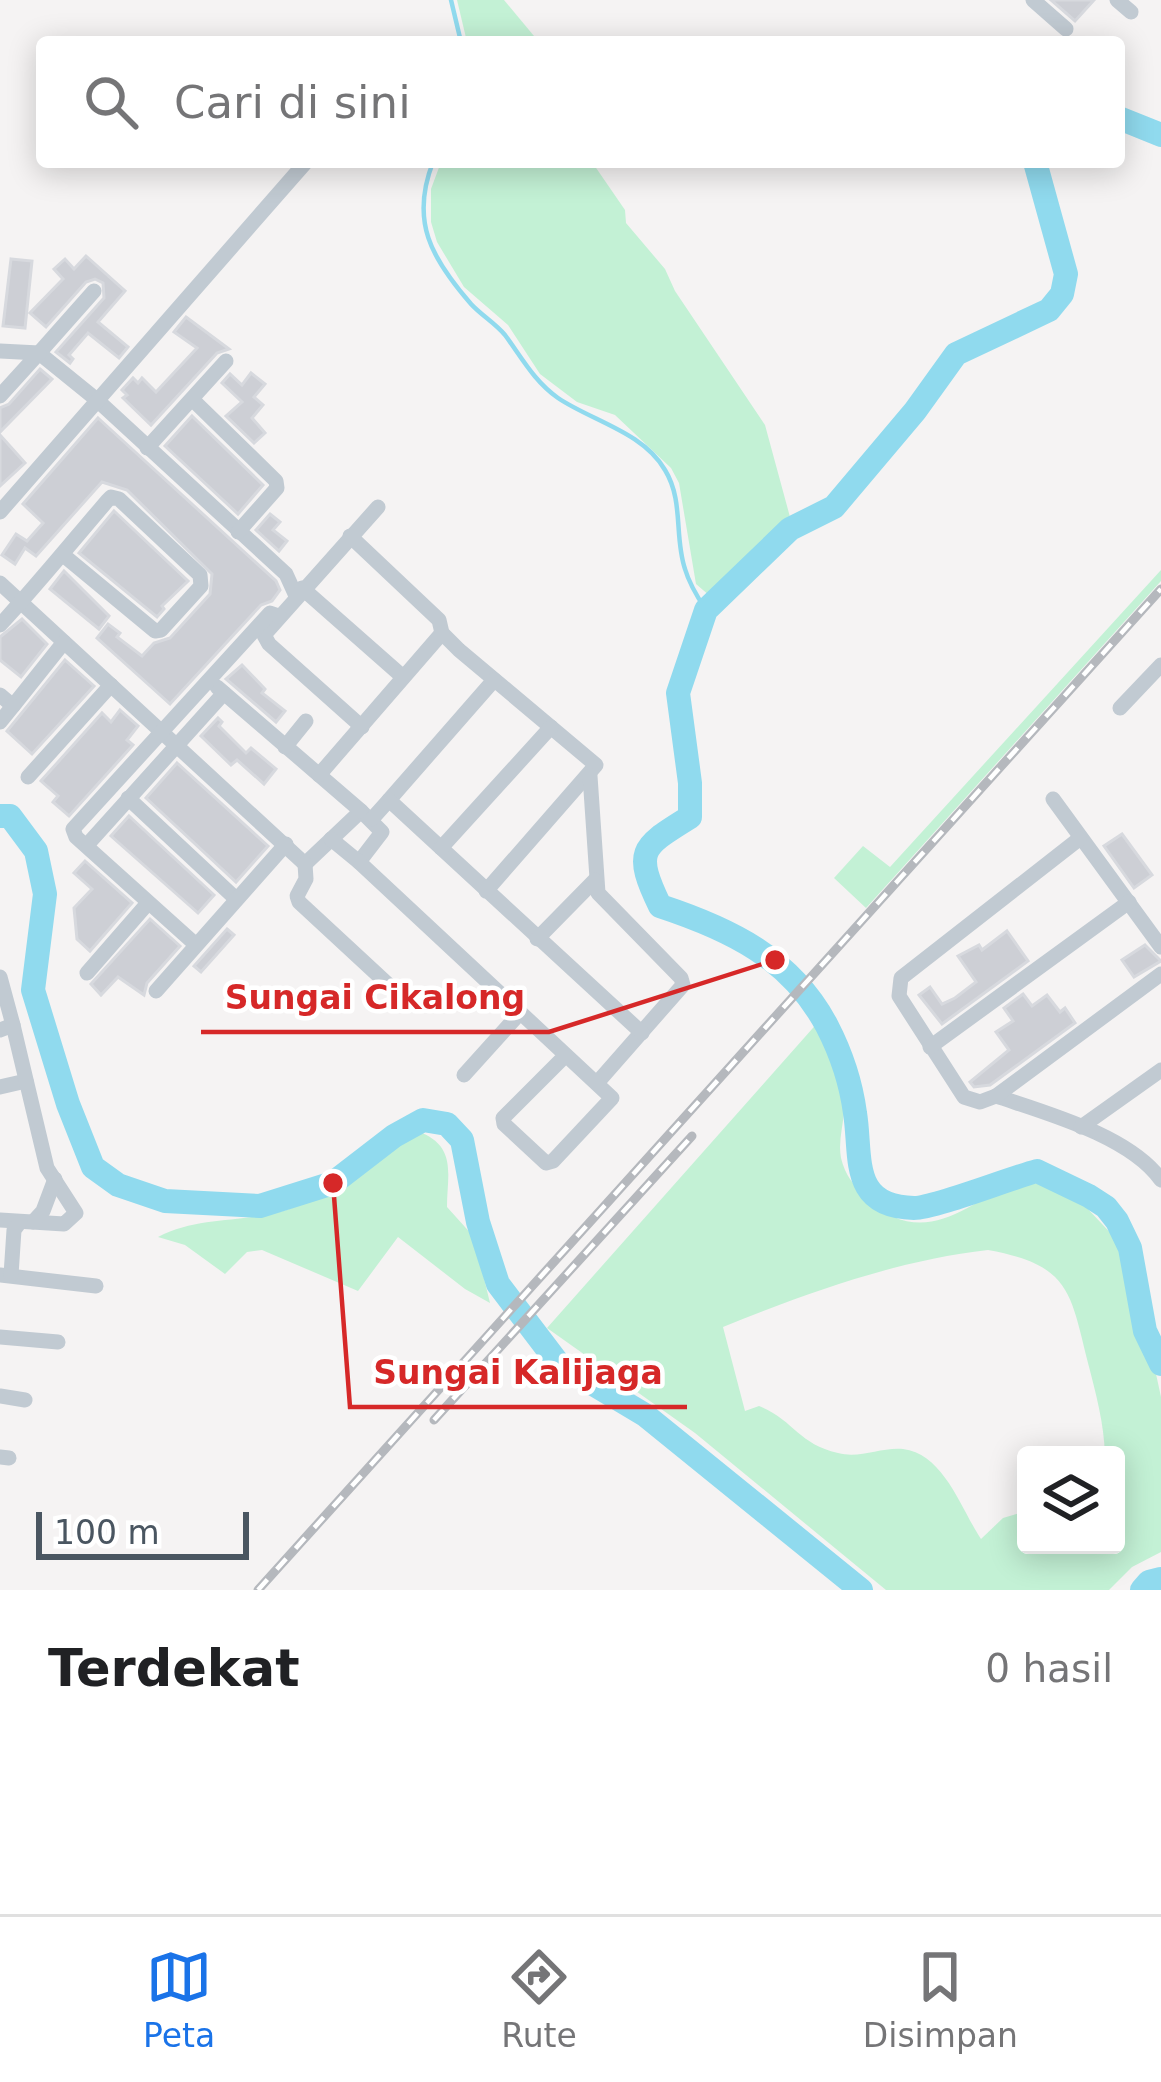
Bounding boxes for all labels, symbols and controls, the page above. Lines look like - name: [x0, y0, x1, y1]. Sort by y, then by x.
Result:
- search box: [36, 36, 1125, 168]
- icon: search: [78, 69, 144, 135]
- text: Cari di sini: [174, 76, 411, 129]
- callout: Sungai Cikalong: [201, 963, 549, 1032]
- text: Sungai Cikalong: [225, 978, 525, 1017]
- callout: Sungai Kalijaga: [350, 1338, 687, 1407]
- text: Sungai Kalijaga: [373, 1353, 663, 1392]
- map controls: [1017, 1446, 1125, 1554]
- button: layers: [1017, 1446, 1125, 1554]
- scale bar: [36, 1506, 249, 1559]
- text: 100 m: [54, 1513, 160, 1552]
- text: Terdekat: [48, 1639, 300, 1698]
- text: 0 hasil: [985, 1646, 1113, 1691]
- tab: Peta: [143, 1944, 215, 2055]
- tab: Rute: [501, 1944, 577, 2055]
- tab: Disimpan: [863, 1944, 1018, 2055]

